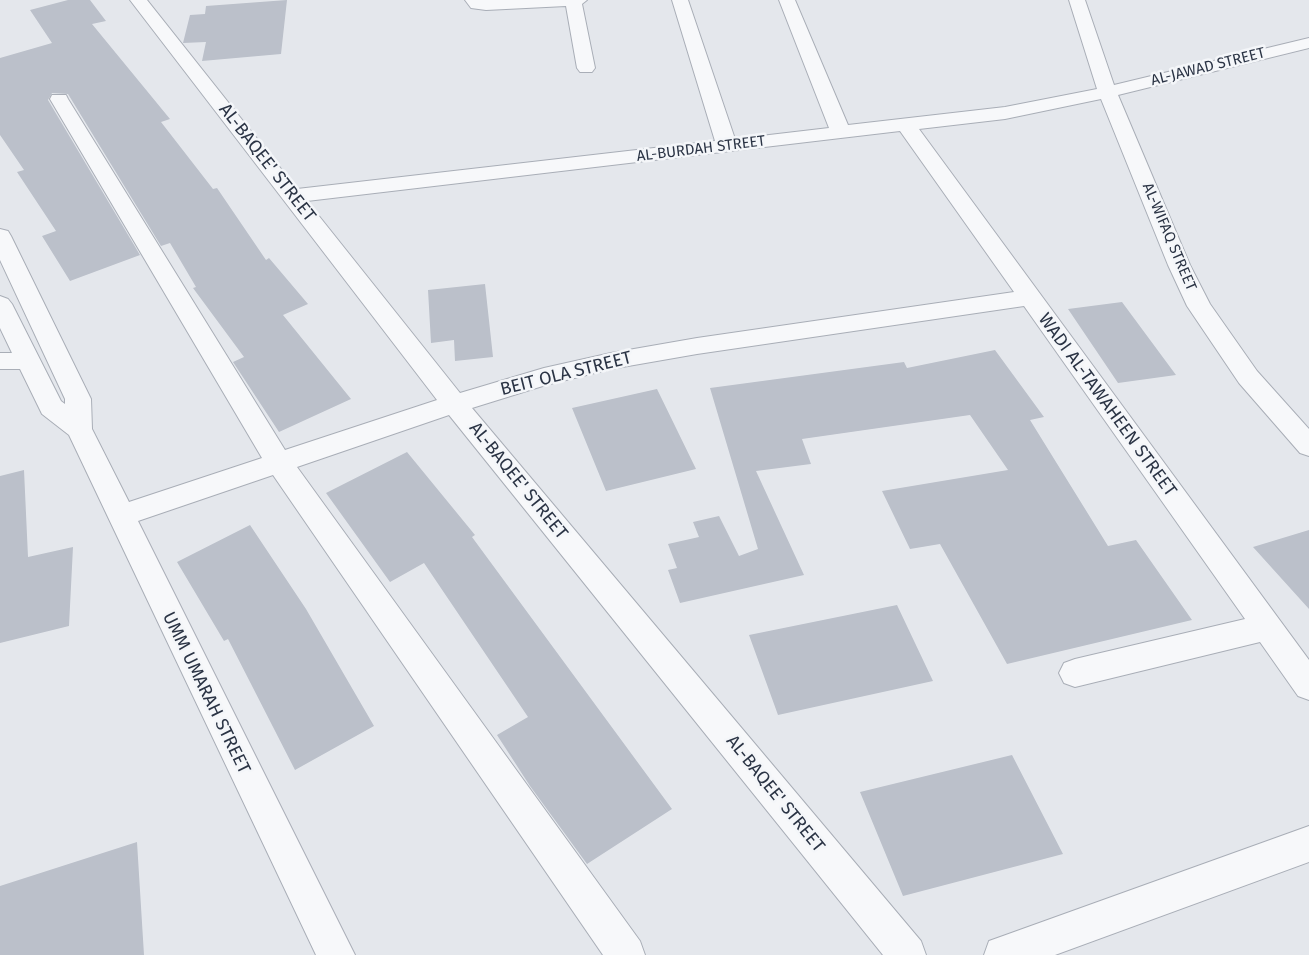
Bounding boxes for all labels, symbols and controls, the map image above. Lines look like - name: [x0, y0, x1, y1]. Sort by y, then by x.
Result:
- street label: AL-JAWAD STREET: [1149, 44, 1267, 90]
- street label: AL-BAQEE' STREET: [214, 99, 320, 227]
- street label: AL-BURDAH STREET: [636, 132, 766, 166]
- street label: AL-WIFAQ STREET: [1138, 180, 1200, 294]
- street label: WADI AL-TAWAHEEN STREET: [1033, 309, 1181, 501]
- street label: BEIT OLA STREET: [498, 347, 634, 401]
- street label: AL-BAQEE' STREET: [464, 418, 572, 544]
- street label: UMM UMARAH STREET: [157, 609, 255, 777]
- street label: AL-BAQEE' STREET: [721, 731, 829, 857]

